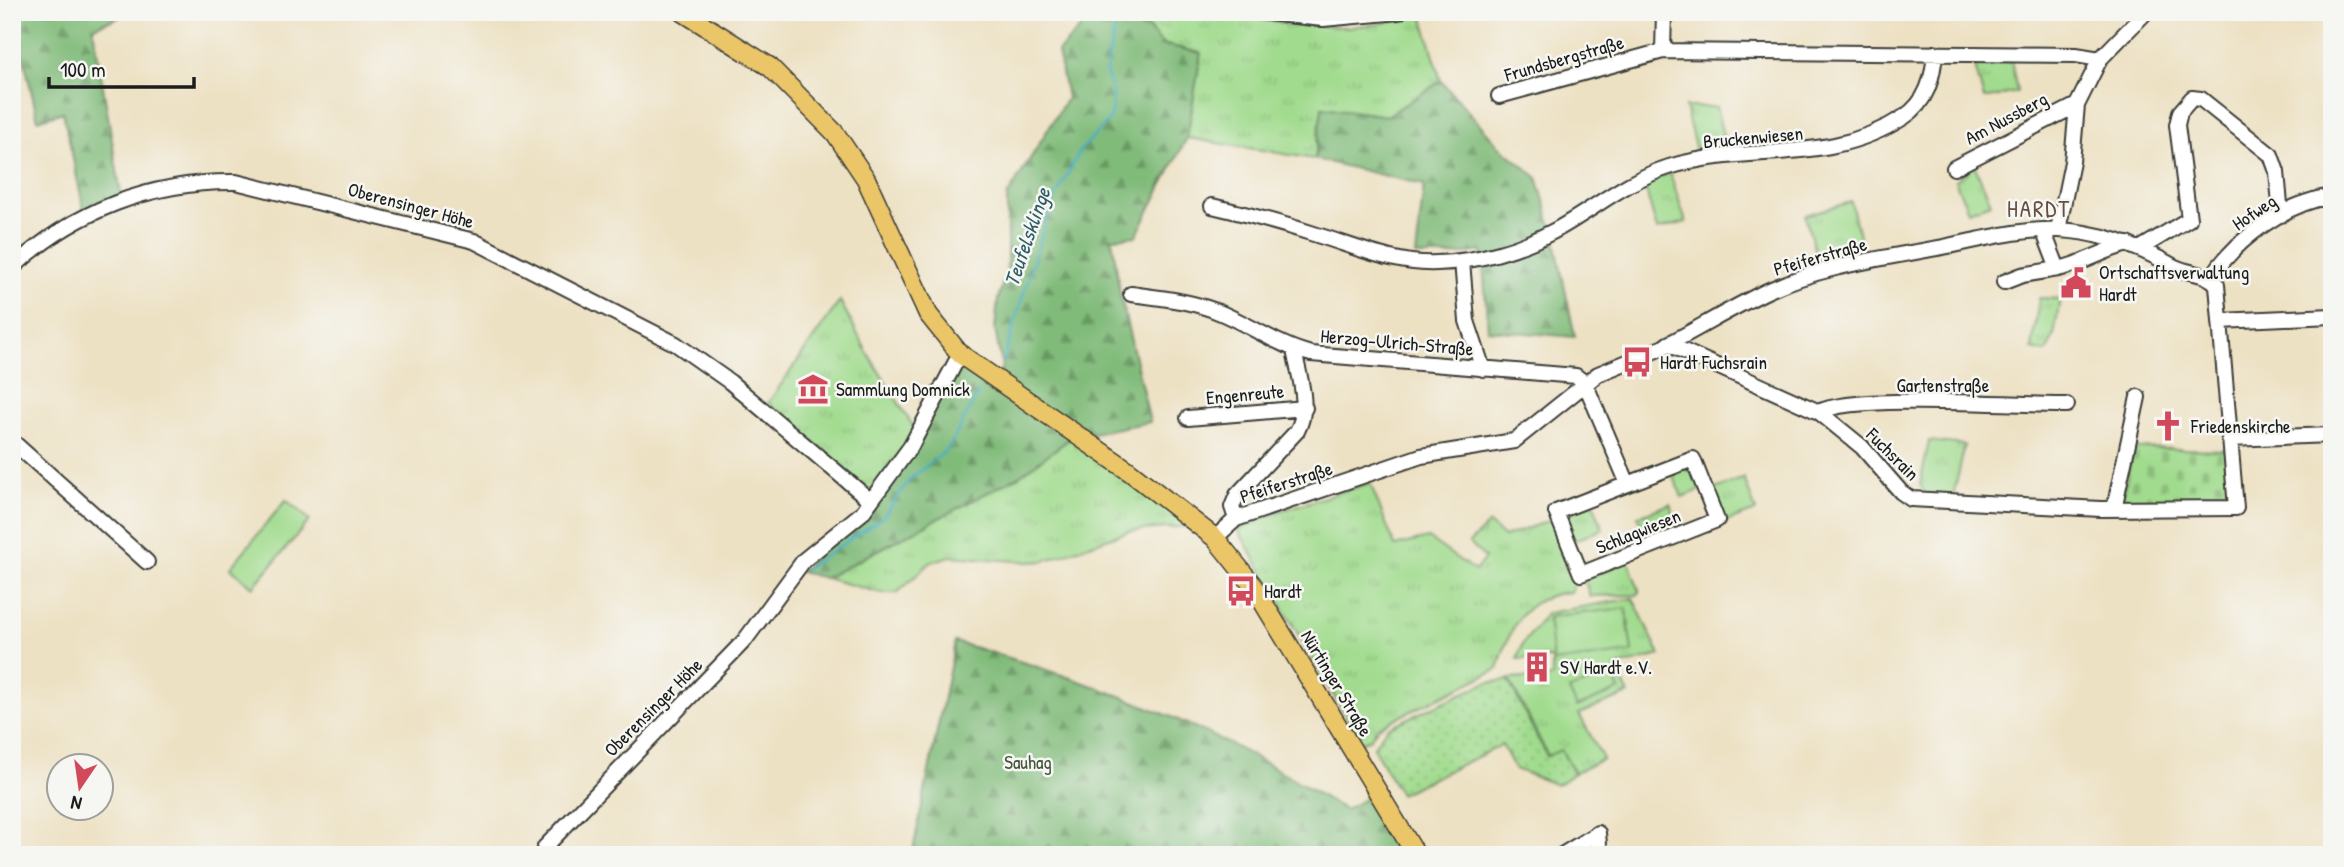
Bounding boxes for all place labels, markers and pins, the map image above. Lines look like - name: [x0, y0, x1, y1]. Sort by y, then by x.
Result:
- place label: Ortschaftsverwaltung Hardt: [2099, 259, 2249, 307]
- public building icon: Ortschaftsverwaltung Hardt: [2059, 266, 2093, 300]
- bus stop icon: Hardt Fuchsrain: [1620, 345, 1654, 379]
- place label: Hardt Fuchsrain: [1660, 349, 1767, 375]
- museum icon: Sammlung Domnick: [796, 372, 830, 406]
- place label: Sammlung Domnick: [836, 376, 970, 402]
- church icon: Friedenskirche: [2151, 409, 2185, 443]
- place label: Friedenskirche: [2190, 413, 2291, 439]
- bus stop icon: Hardt: [1224, 574, 1258, 608]
- place label: Hardt: [1264, 578, 1302, 604]
- building icon: SV Hardt e.V.: [1520, 650, 1554, 684]
- place label: SV Hardt e.V.: [1560, 654, 1652, 680]

